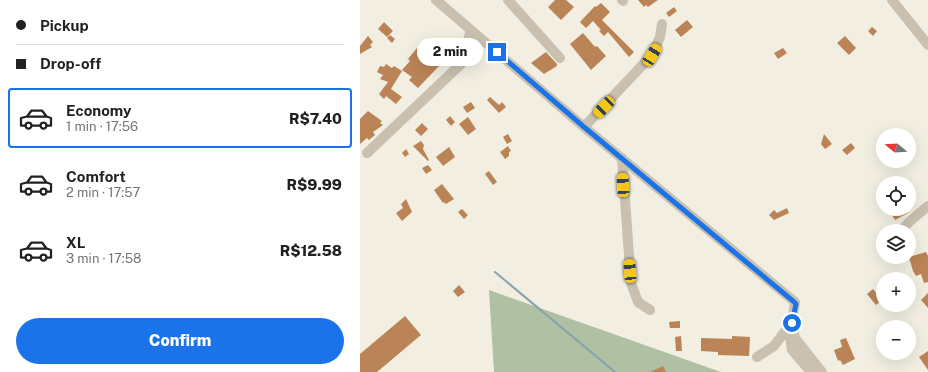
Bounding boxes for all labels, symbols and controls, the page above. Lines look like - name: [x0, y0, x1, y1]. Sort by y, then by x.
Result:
- text: Pickup: [40, 17, 89, 34]
- callout: 2 min: [417, 38, 483, 66]
- car: [641, 42, 663, 68]
- route end: [488, 43, 506, 61]
- text: 2 min: [433, 44, 467, 59]
- text: Drop-off: [40, 55, 101, 72]
- car: [591, 94, 617, 120]
- icon: car: [18, 100, 54, 136]
- text: Economy: [66, 102, 131, 119]
- text: R$7.40: [289, 110, 342, 127]
- text: 1 min · 17:56: [66, 119, 138, 134]
- north arrow: [876, 128, 916, 168]
- map controls: [876, 128, 916, 360]
- icon: car: [18, 166, 54, 202]
- text: Comfort: [66, 168, 126, 185]
- car: [616, 173, 630, 197]
- text: R$9.99: [286, 176, 342, 193]
- button: locate: [876, 176, 916, 216]
- text: 2 min · 17:57: [66, 185, 140, 200]
- button: layers: [876, 224, 916, 264]
- icon: car: [18, 232, 54, 268]
- text: XL: [66, 234, 85, 251]
- text: R$12.58: [280, 242, 342, 259]
- text: 3 min · 17:58: [66, 251, 141, 266]
- car: [623, 259, 637, 283]
- button: +: [876, 272, 916, 312]
- route start: [783, 314, 801, 332]
- button: Confirm: [16, 318, 344, 364]
- button: −: [876, 320, 916, 360]

